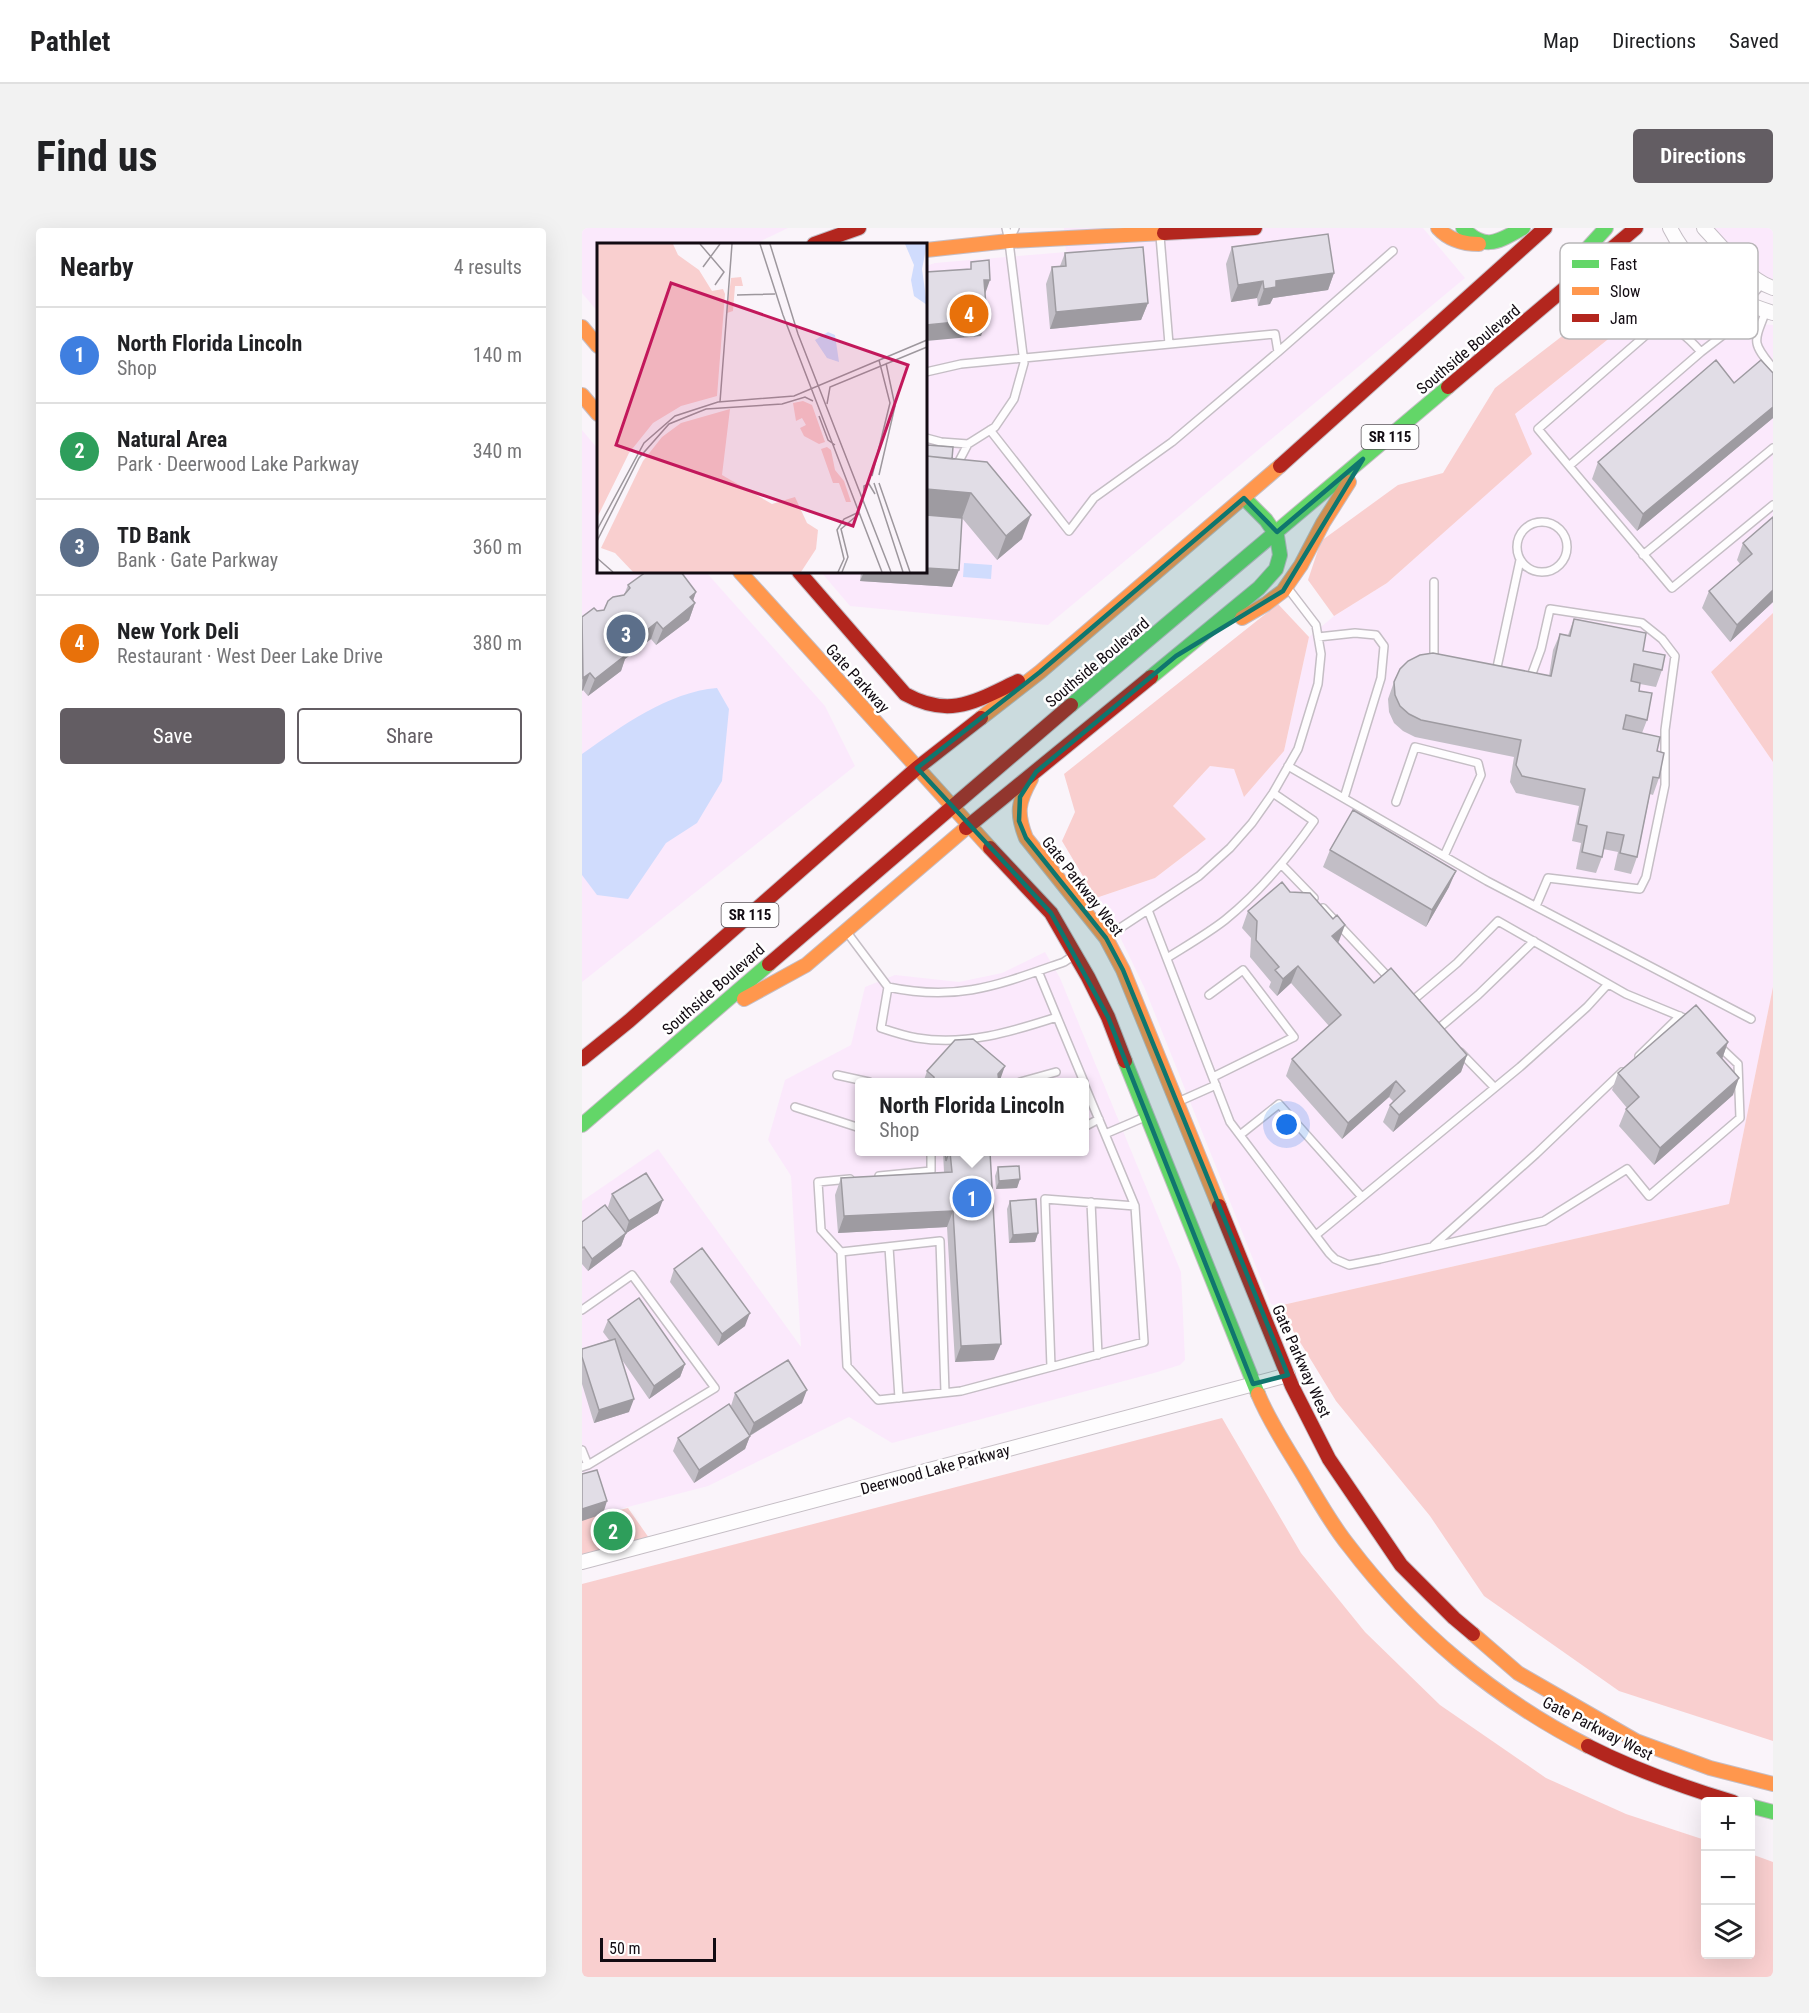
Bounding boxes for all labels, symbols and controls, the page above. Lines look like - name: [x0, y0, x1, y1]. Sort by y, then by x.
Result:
- text: Pathlet: [30, 25, 110, 58]
- text: Map: [1543, 29, 1579, 53]
- text: Directions: [1612, 29, 1696, 53]
- text: Saved: [1729, 29, 1779, 53]
- button: Directions: [1633, 129, 1773, 183]
- text: Find us: [36, 132, 157, 181]
- inset map: [597, 243, 927, 573]
- legend: [1560, 243, 1758, 339]
- text: Nearby: [60, 252, 134, 282]
- text: 4 results: [454, 255, 522, 279]
- text: Fast: [1610, 255, 1637, 274]
- text: Slow: [1610, 282, 1640, 301]
- pin: 4: [950, 292, 988, 337]
- street label: Southside Boulevard: [1413, 301, 1524, 398]
- text: Jam: [1610, 309, 1637, 328]
- text: North Florida Lincoln: [117, 331, 302, 356]
- text: 1: [74, 343, 85, 367]
- text: 140 m: [473, 343, 522, 367]
- text: Shop: [117, 356, 157, 380]
- road number: SR 115: [1362, 425, 1418, 449]
- text: Natural Area: [117, 427, 227, 452]
- text: 2: [74, 439, 85, 463]
- text: 340 m: [473, 439, 522, 463]
- text: Park · Deerwood Lake Parkway: [117, 452, 359, 476]
- text: TD Bank: [117, 523, 191, 548]
- text: 3: [74, 535, 85, 559]
- text: 360 m: [473, 535, 522, 559]
- text: Bank · Gate Parkway: [117, 548, 278, 572]
- pin: 3: [606, 612, 645, 656]
- street label: Southside Boulevard: [1042, 614, 1153, 711]
- text: New York Deli: [117, 619, 239, 644]
- text: 4: [74, 631, 85, 655]
- text: 380 m: [473, 631, 522, 655]
- street label: Gate Parkway: [822, 640, 894, 717]
- text: Restaurant · West Deer Lake Drive: [117, 644, 383, 668]
- button: Save: [60, 708, 285, 764]
- button: Share: [297, 708, 522, 764]
- street label: Gate Parkway West: [1038, 833, 1128, 940]
- road number: SR 115: [722, 903, 778, 927]
- street label: Southside Boulevard: [658, 940, 768, 1039]
- popup: [855, 1078, 1089, 1156]
- text: North Florida Lincoln: [879, 1093, 1065, 1118]
- your location: [1272, 1110, 1301, 1139]
- text: Shop: [879, 1118, 919, 1142]
- pin: 1: [952, 1176, 992, 1220]
- street label: Gate Parkway West: [1268, 1302, 1335, 1421]
- street label: Deerwood Lake Parkway: [858, 1440, 1012, 1499]
- pin: 2: [594, 1508, 633, 1554]
- street label: Gate Parkway West: [1539, 1692, 1656, 1765]
- map controls: [1701, 1797, 1755, 1959]
- button: +: [1701, 1797, 1755, 1851]
- button: −: [1701, 1851, 1755, 1905]
- button: layers: [1701, 1905, 1755, 1959]
- scale bar: [600, 1935, 716, 1962]
- text: 50 m: [609, 1939, 641, 1958]

